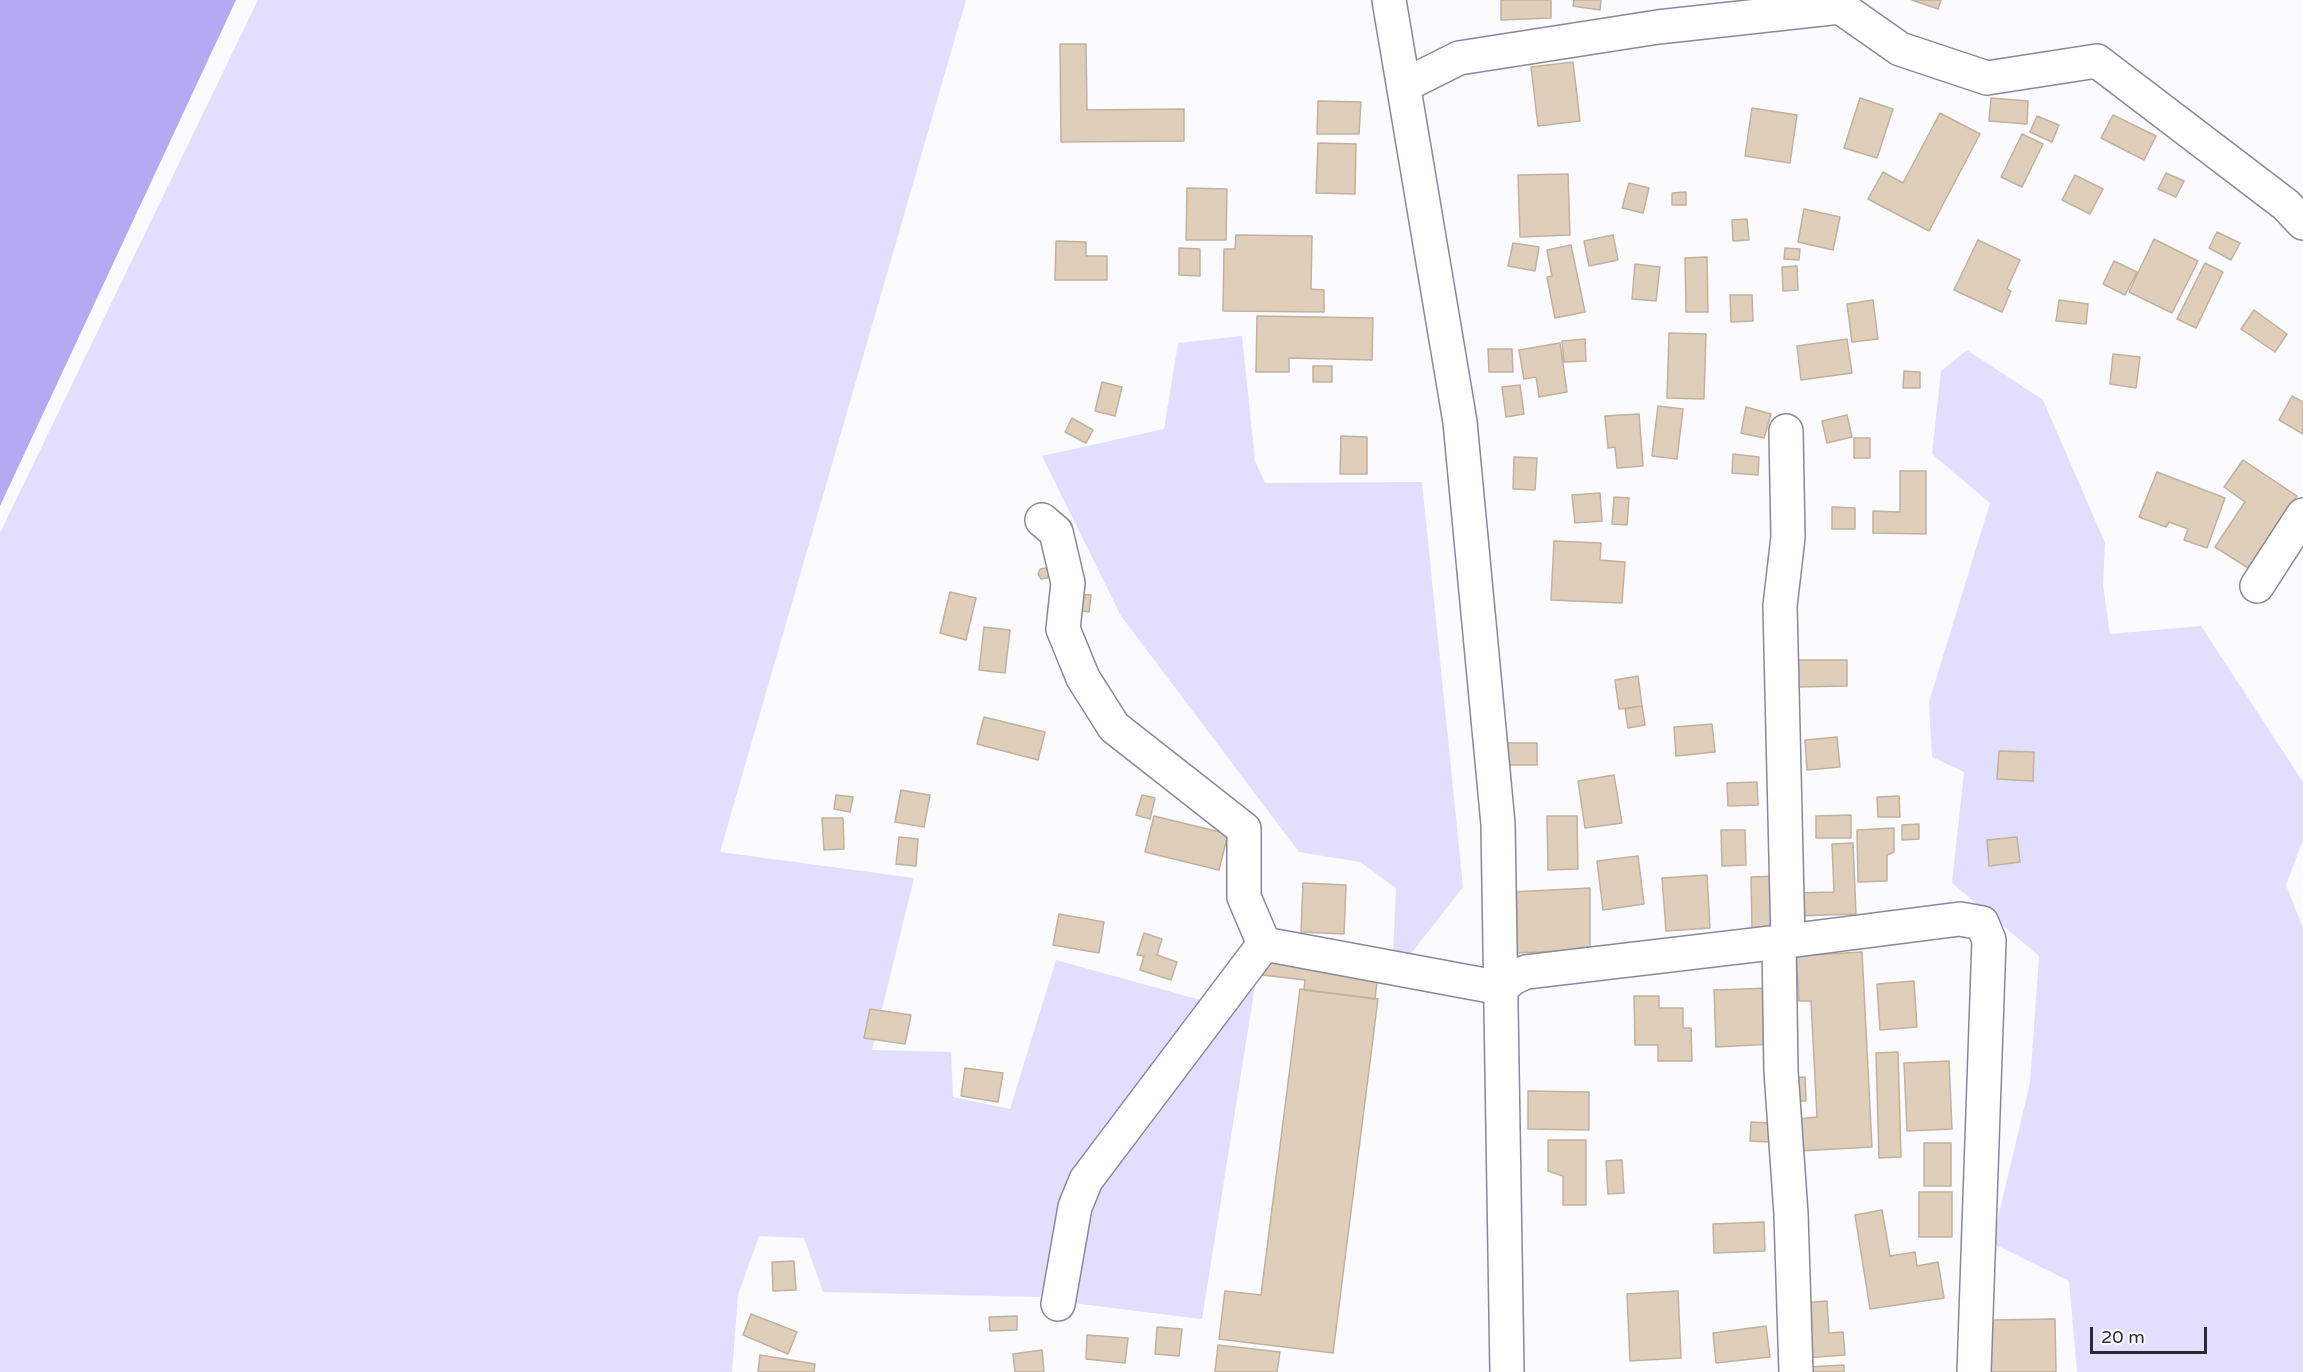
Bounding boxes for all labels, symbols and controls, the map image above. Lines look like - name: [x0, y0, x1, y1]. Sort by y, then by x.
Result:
- scale bar: [2093, 1315, 2210, 1353]
- text: 20 m: [2101, 1326, 2145, 1348]

